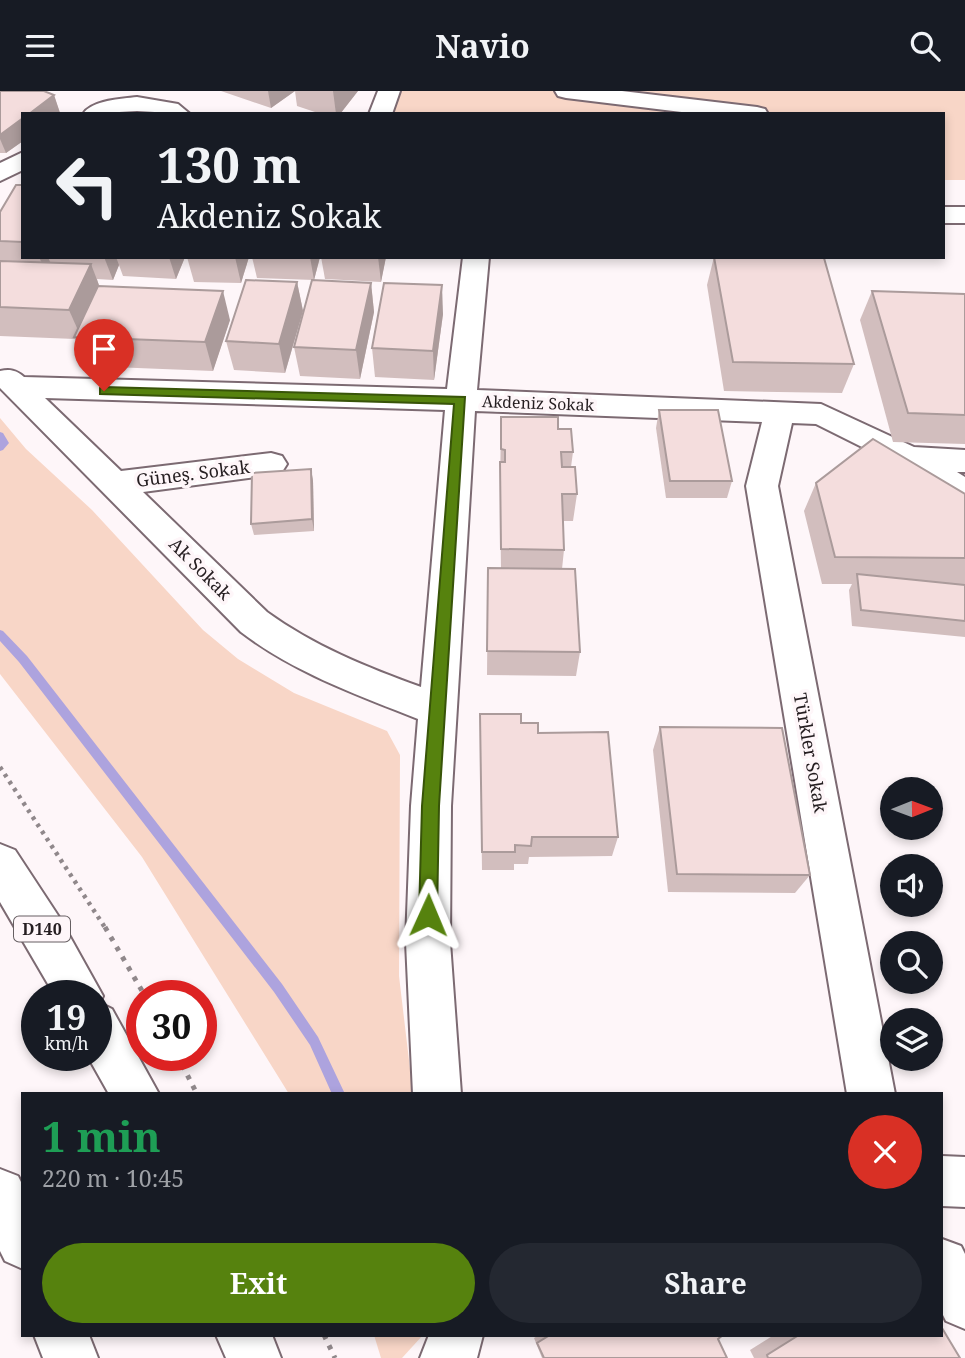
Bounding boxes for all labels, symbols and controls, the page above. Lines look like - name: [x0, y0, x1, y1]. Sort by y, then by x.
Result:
- text: Navio: [435, 24, 530, 67]
- icon: menu: [21, 27, 59, 65]
- icon: search: [906, 27, 944, 65]
- text: 130 m: [157, 131, 301, 197]
- icon: left: [42, 140, 133, 231]
- text: Akdeniz Sokak: [157, 194, 381, 237]
- pin: [74, 319, 134, 391]
- icon: arrive: [85, 330, 123, 368]
- street label: Akdeniz Sokak: [482, 390, 595, 416]
- street label: Güneş. Sokak: [135, 454, 251, 492]
- street label: Ak Sokak: [164, 532, 238, 605]
- street label: Türkler Sokak: [789, 691, 833, 815]
- north arrow: [880, 777, 943, 840]
- map controls: [880, 777, 943, 1071]
- button: sound: [880, 854, 943, 917]
- position arrow: [391, 878, 465, 952]
- road number: D140: [14, 916, 70, 941]
- button: search: [880, 931, 943, 994]
- speed limit sign: 30: [126, 980, 217, 1071]
- text: 19: [47, 993, 86, 1040]
- button: layers: [880, 1008, 943, 1071]
- text: km/h: [44, 1031, 89, 1055]
- text: 1 min: [42, 1107, 161, 1164]
- button: close: [848, 1115, 922, 1189]
- text: 220 m · 10:45: [42, 1162, 184, 1194]
- button: Exit: [42, 1243, 475, 1323]
- button: Share: [489, 1243, 922, 1323]

